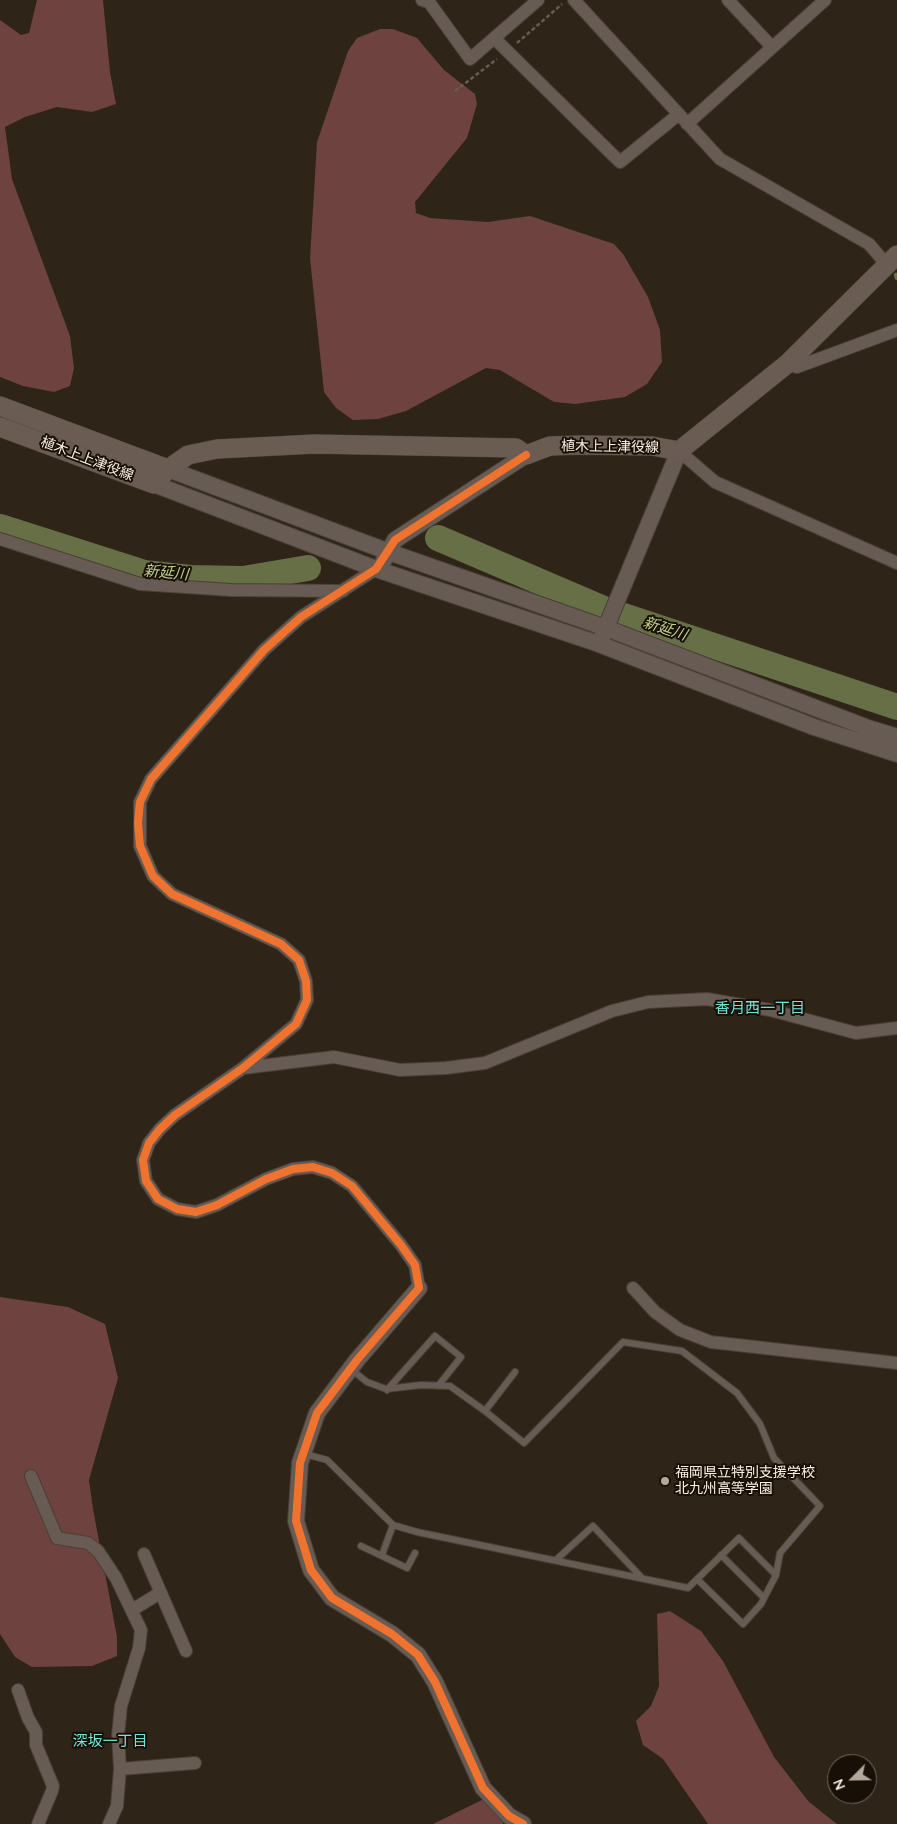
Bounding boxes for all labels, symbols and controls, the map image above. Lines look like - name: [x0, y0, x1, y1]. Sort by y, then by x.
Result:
- street label: 植木上上津役線: [38, 434, 136, 484]
- street label: 植木上上津役線: [561, 438, 659, 456]
- water label: 新延川: [143, 562, 189, 584]
- water label: 新延川: [641, 613, 689, 645]
- district label: 香月西一丁目: [715, 999, 805, 1017]
- place label: 福岡県立特別支援学校 北九州高等学園: [675, 1465, 815, 1498]
- marker: 福岡県立特別支援学校 北九州高等学園: [659, 1475, 671, 1487]
- district label: 深坂一丁目: [73, 1732, 147, 1750]
- north arrow: [827, 1754, 877, 1804]
- text: N: [829, 1776, 849, 1793]

